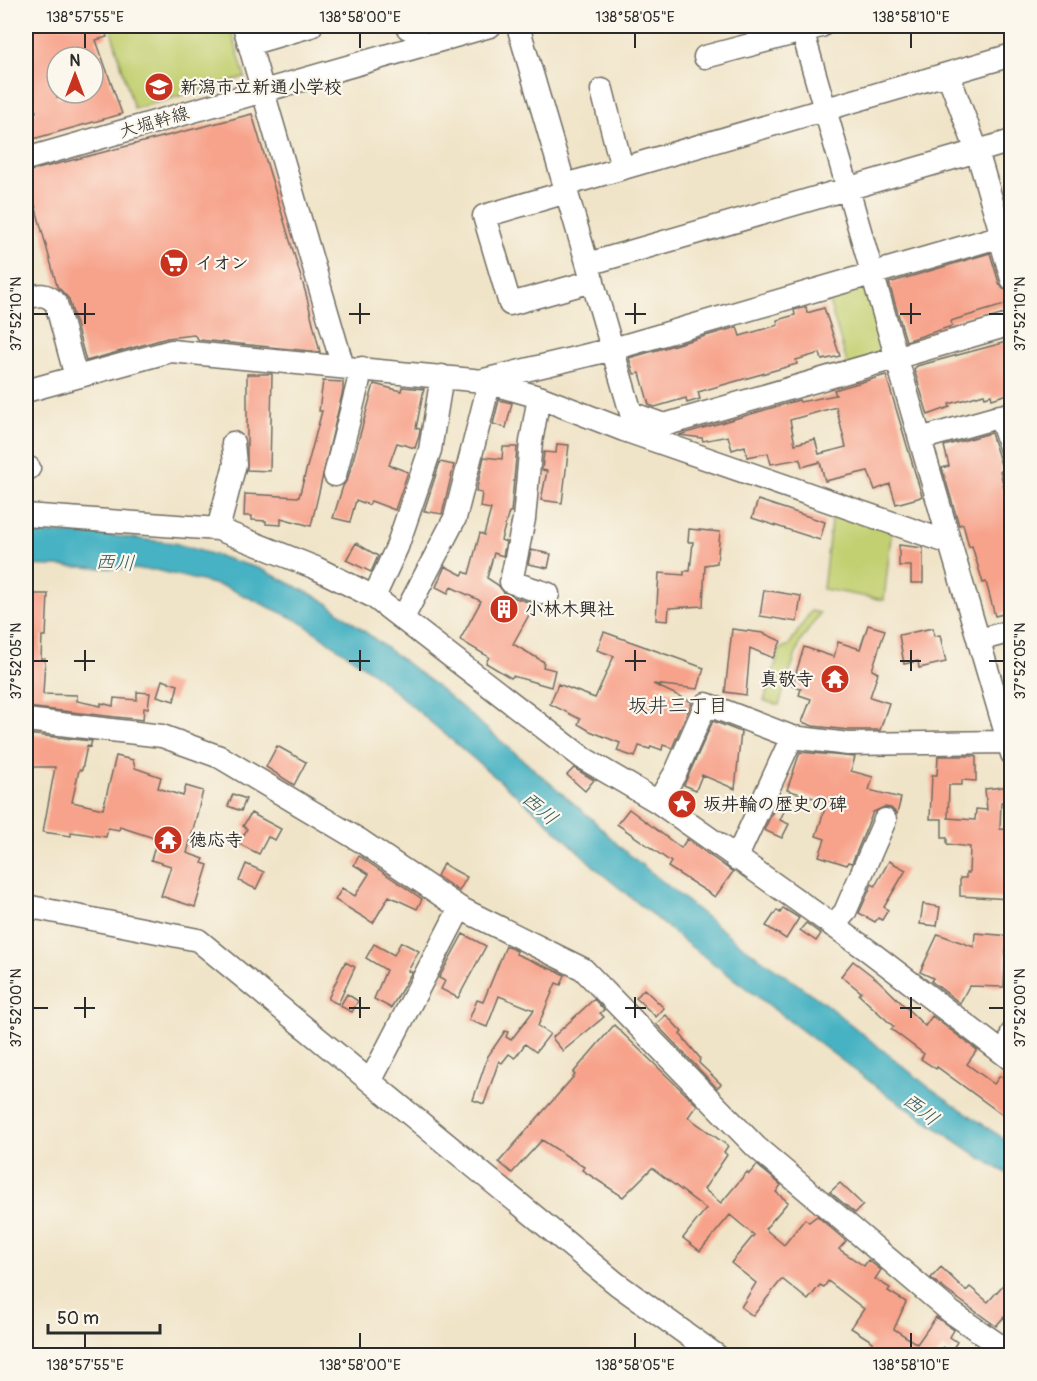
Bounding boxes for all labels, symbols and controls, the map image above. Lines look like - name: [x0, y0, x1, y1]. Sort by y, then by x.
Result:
- text: 138°57'55"E: [46, 8, 124, 27]
- text: 138°58'00"E: [319, 8, 401, 27]
- text: 138°58'05"E: [595, 8, 675, 27]
- text: 138°58'10"E: [872, 8, 950, 27]
- north arrow: [45, 45, 105, 105]
- text: N: [70, 51, 81, 71]
- school or university icon: 新潟市立新通小学校: [143, 71, 175, 103]
- place label: 新潟市立新通小学校: [180, 76, 342, 99]
- street label: 大堀幹線: [116, 102, 192, 143]
- supermarket icon: イオン: [158, 247, 190, 279]
- place label: イオン: [195, 252, 249, 275]
- text: 37°52'10"N: [7, 277, 26, 351]
- text: 37°52'10"N: [1011, 277, 1030, 351]
- water label: 西川: [94, 549, 136, 576]
- building icon: 小林木興社: [488, 593, 520, 625]
- place label: 小林木興社: [525, 598, 615, 621]
- text: 37°52'05"N: [7, 623, 26, 699]
- text: 37°52'05"N: [1011, 623, 1030, 699]
- temple icon: 真敬寺: [819, 663, 851, 695]
- place label: 真敬寺: [760, 668, 814, 691]
- district label: 坂井三丁目: [628, 693, 728, 718]
- water label: 西川: [516, 786, 563, 831]
- place icon: 坂井輪の歴史の碑: [666, 788, 698, 820]
- place label: 坂井輪の歴史の碑: [703, 793, 847, 816]
- temple icon: 徳応寺: [152, 824, 184, 856]
- place label: 徳応寺: [189, 829, 243, 852]
- text: 37°52'00"N: [7, 968, 26, 1048]
- text: 37°52'00"N: [1011, 968, 1030, 1048]
- water label: 西川: [897, 1087, 944, 1132]
- scale bar: [48, 1297, 160, 1335]
- text: 50 m: [57, 1307, 99, 1330]
- text: 138°57'55"E: [46, 1356, 124, 1375]
- text: 138°58'00"E: [319, 1356, 401, 1375]
- text: 138°58'05"E: [595, 1356, 675, 1375]
- text: 138°58'10"E: [872, 1356, 950, 1375]

